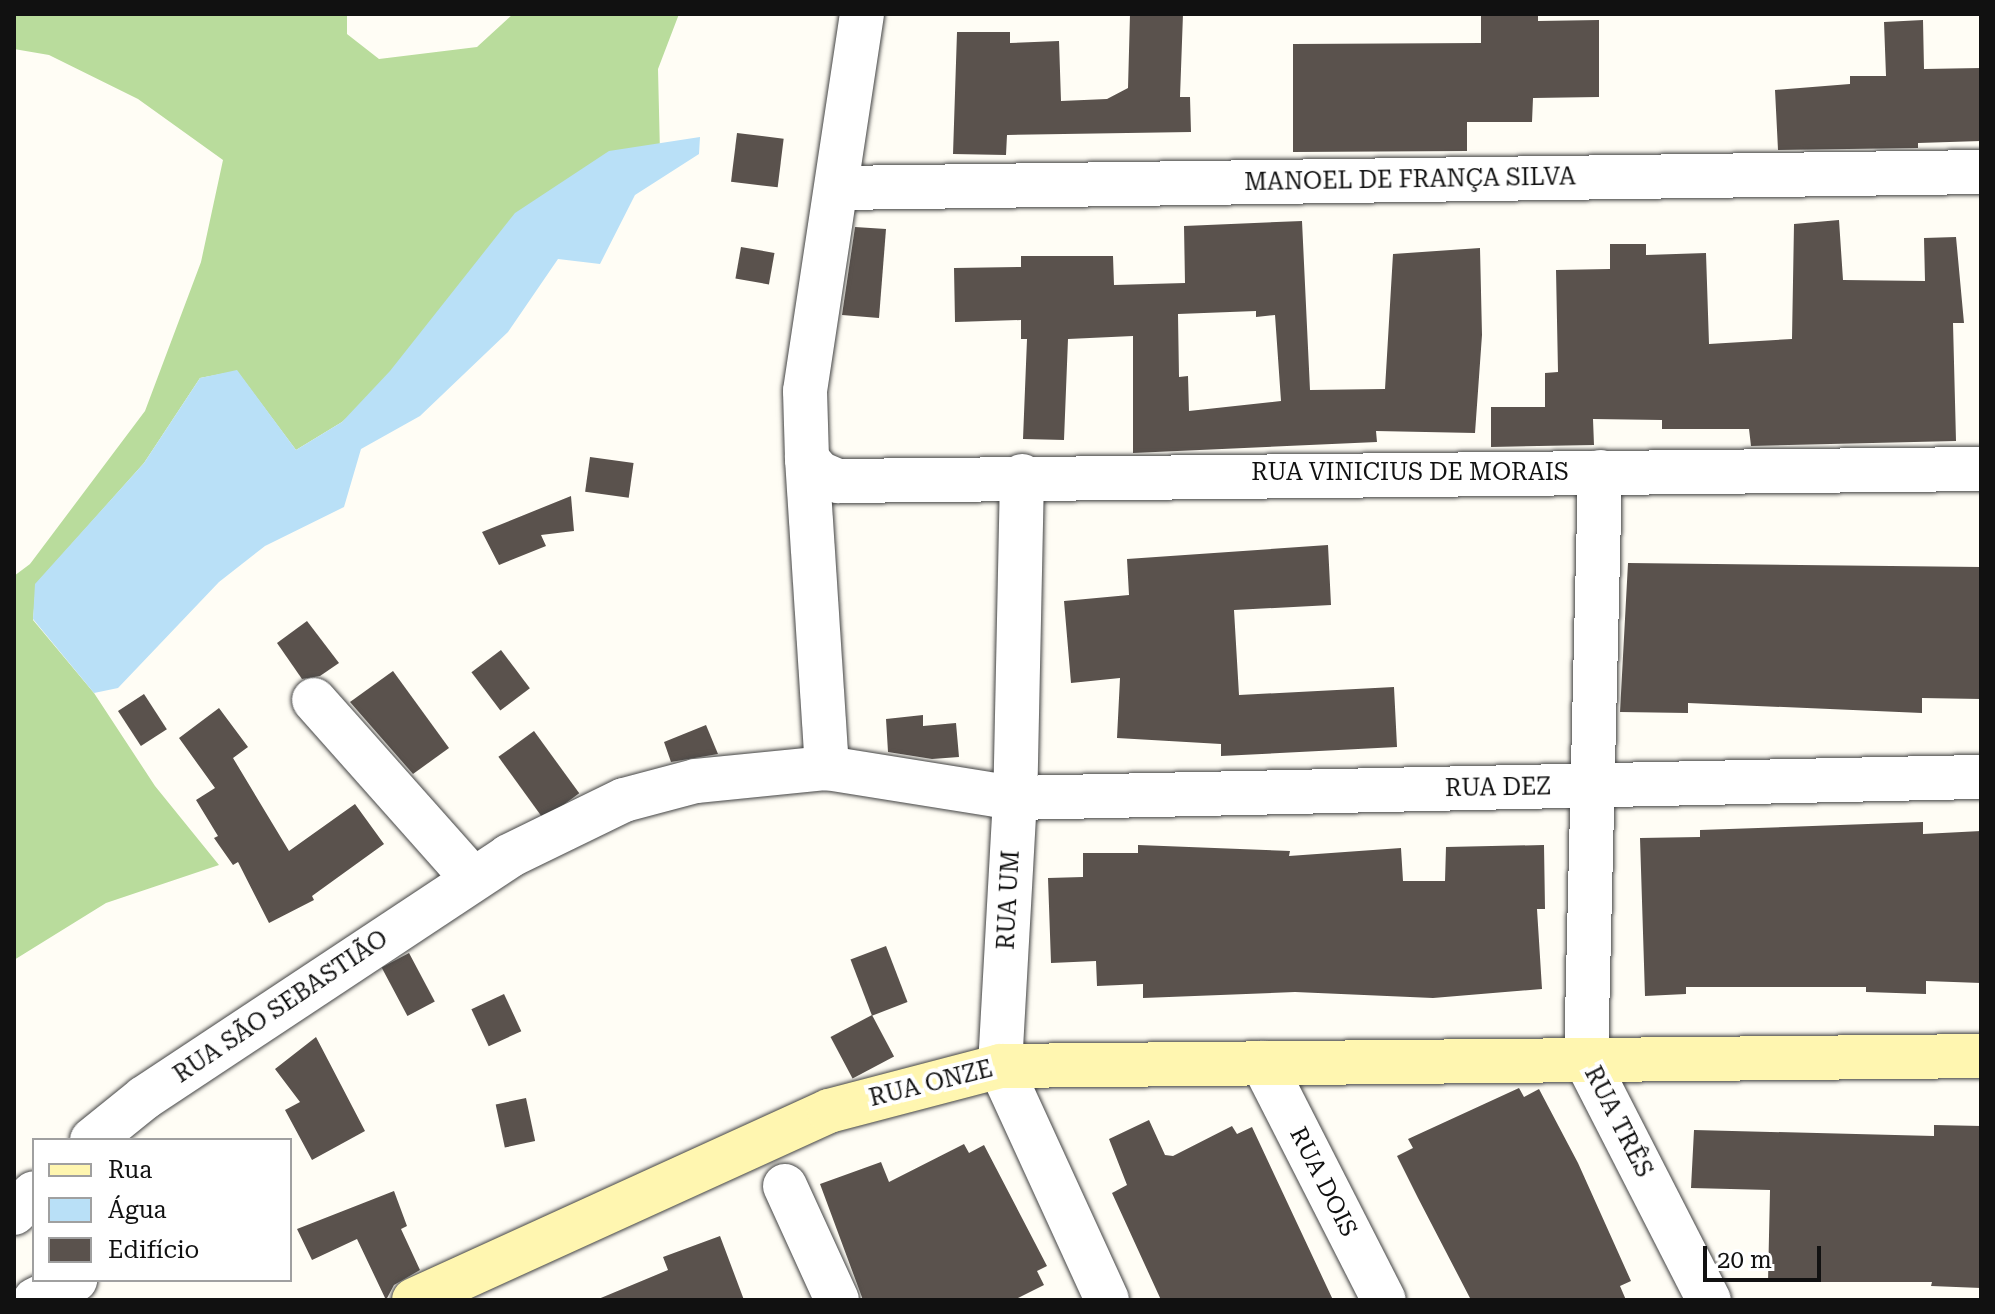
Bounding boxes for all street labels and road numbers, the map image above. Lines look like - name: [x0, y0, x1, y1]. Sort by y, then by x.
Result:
- street label: MANOEL DE FRANÇA SILVA: [1244, 163, 1576, 197]
- street label: RUA VINICIUS DE MORAIS: [1251, 459, 1569, 487]
- street label: RUA DEZ: [1445, 773, 1551, 803]
- street label: RUA UM: [992, 849, 1026, 951]
- street label: RUA SÃO SEBASTIÃO: [168, 925, 394, 1089]
- street label: RUA ONZE: [866, 1055, 996, 1113]
- street label: RUA TRÊS: [1578, 1062, 1658, 1182]
- street label: RUA DOIS: [1283, 1122, 1363, 1242]

